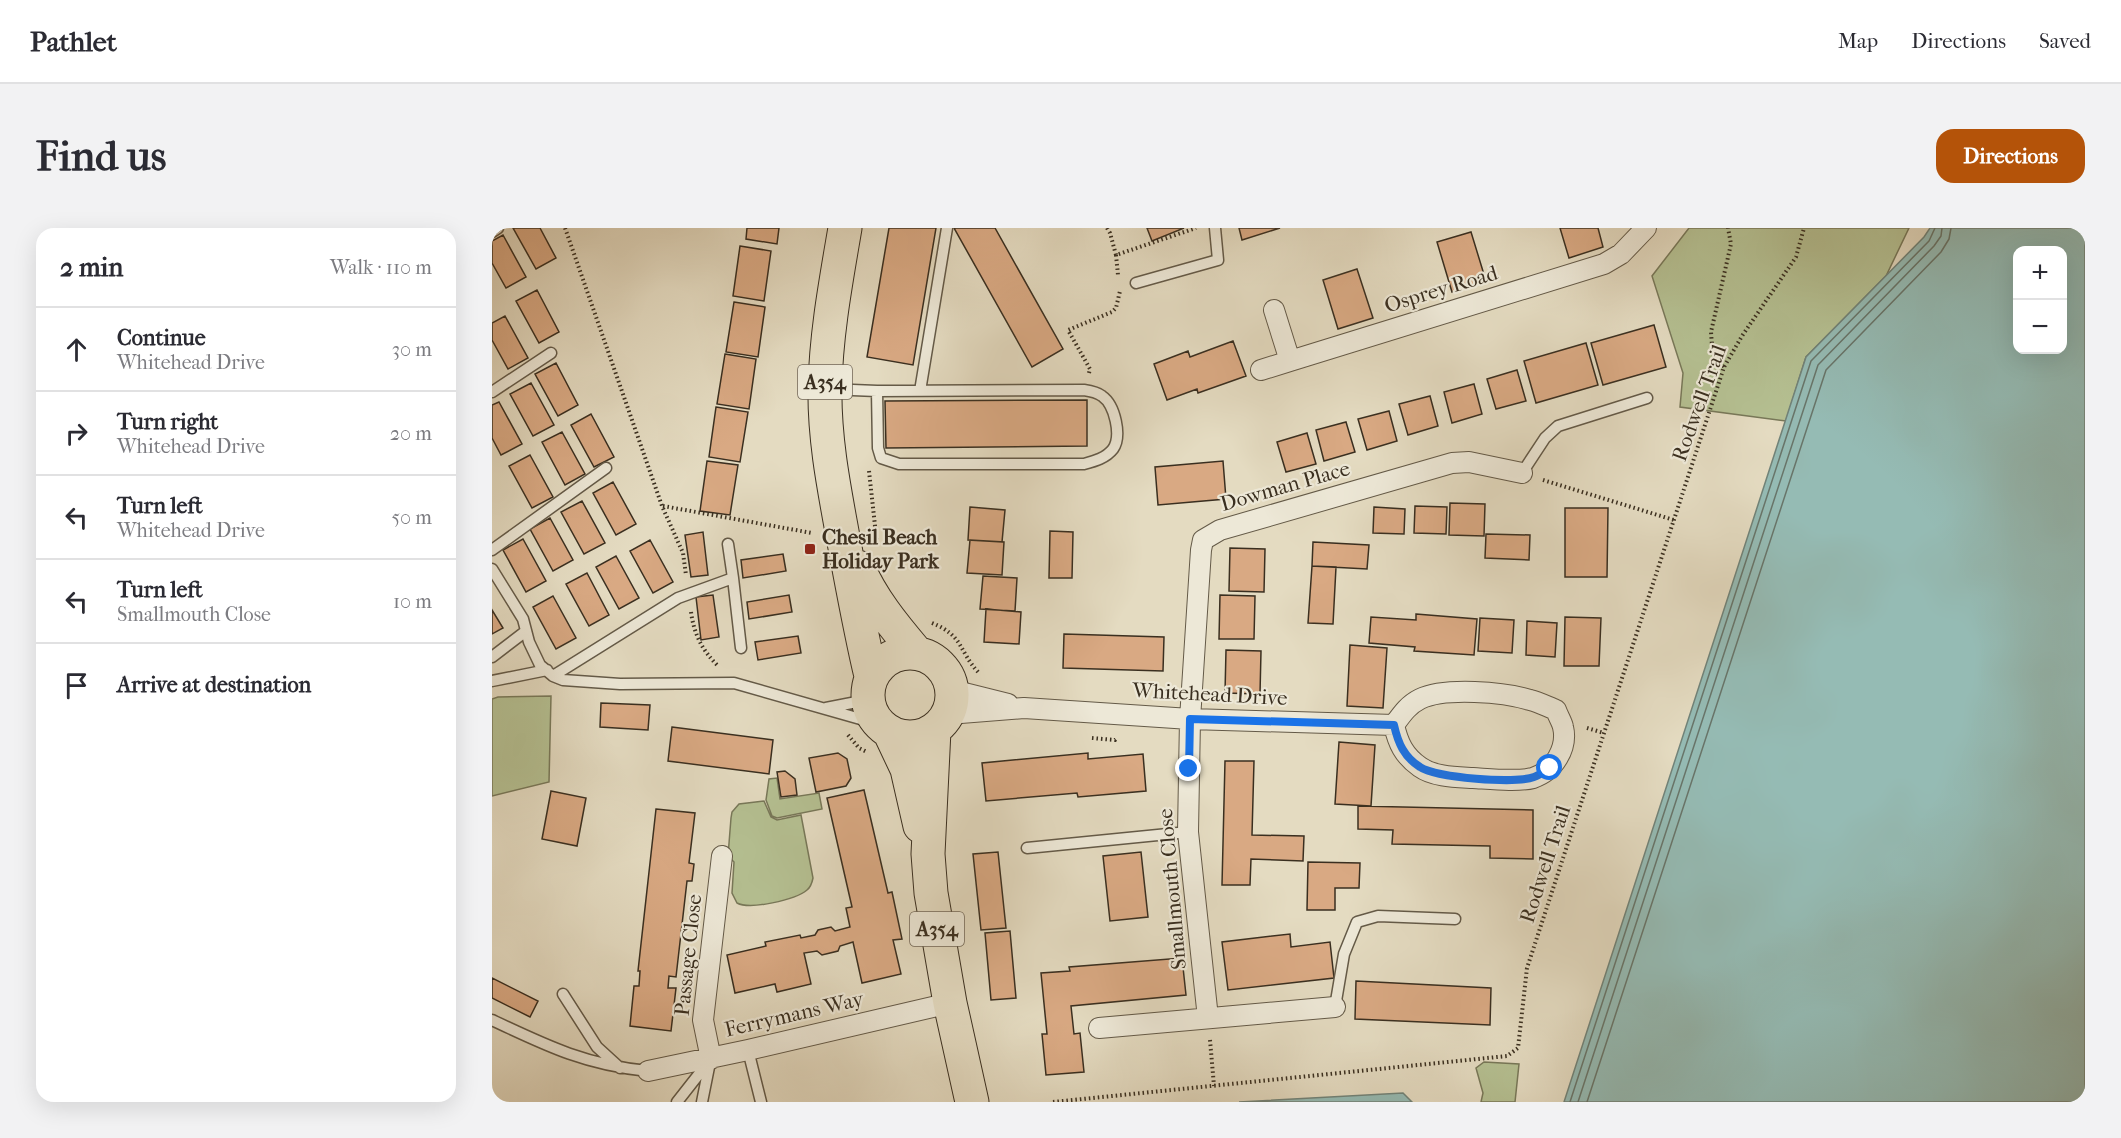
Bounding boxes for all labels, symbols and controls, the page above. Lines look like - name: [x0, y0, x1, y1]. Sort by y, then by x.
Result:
- text: Pathlet: [30, 25, 117, 58]
- text: Map: [1838, 29, 1878, 53]
- text: Directions: [1911, 29, 2006, 53]
- text: Saved: [2039, 29, 2091, 53]
- button: Directions: [1936, 129, 2085, 183]
- text: Find us: [36, 132, 166, 181]
- map controls: [2013, 246, 2067, 354]
- button: +: [2013, 246, 2067, 300]
- text: 2 min: [60, 252, 123, 283]
- text: Walk · 110 m: [330, 256, 432, 279]
- street label: Osprey Road: [1382, 260, 1501, 318]
- button: −: [2013, 300, 2067, 354]
- text: Continue: [117, 325, 206, 351]
- icon: ahead: [60, 333, 93, 366]
- text: 30 m: [392, 338, 432, 361]
- street label: Rodwell Trail: [1667, 341, 1731, 464]
- text: Whitehead Drive: [117, 351, 265, 374]
- road number: A354: [798, 365, 852, 399]
- text: Turn right: [117, 409, 218, 435]
- icon: right: [60, 417, 93, 450]
- text: 20 m: [390, 422, 432, 445]
- text: Whitehead Drive: [117, 435, 265, 458]
- street label: Dowman Place: [1218, 456, 1352, 516]
- text: Turn left: [117, 493, 203, 519]
- icon: left: [60, 501, 93, 534]
- text: 50 m: [391, 506, 432, 529]
- text: Whitehead Drive: [117, 519, 265, 542]
- place label: Chesil Beach Holiday Park: [822, 525, 940, 573]
- marker: Chesil Beach Holiday Park: [803, 542, 817, 556]
- text: Turn left: [117, 577, 203, 603]
- icon: left: [60, 585, 93, 618]
- text: 10 m: [393, 590, 432, 613]
- text: Smallmouth Close: [117, 603, 271, 626]
- icon: arrive: [60, 669, 93, 702]
- text: Arrive at destination: [117, 672, 311, 698]
- street label: Whitehead Drive: [1131, 678, 1288, 710]
- route start: [1536, 754, 1562, 780]
- route end: [1175, 755, 1201, 781]
- street label: Rodwell Trail: [1515, 802, 1575, 926]
- street label: Smallmouth Close: [1153, 807, 1191, 971]
- street label: Passage Close: [670, 893, 706, 1017]
- road number: A354: [910, 912, 964, 946]
- street label: Ferrymans Way: [722, 986, 867, 1042]

